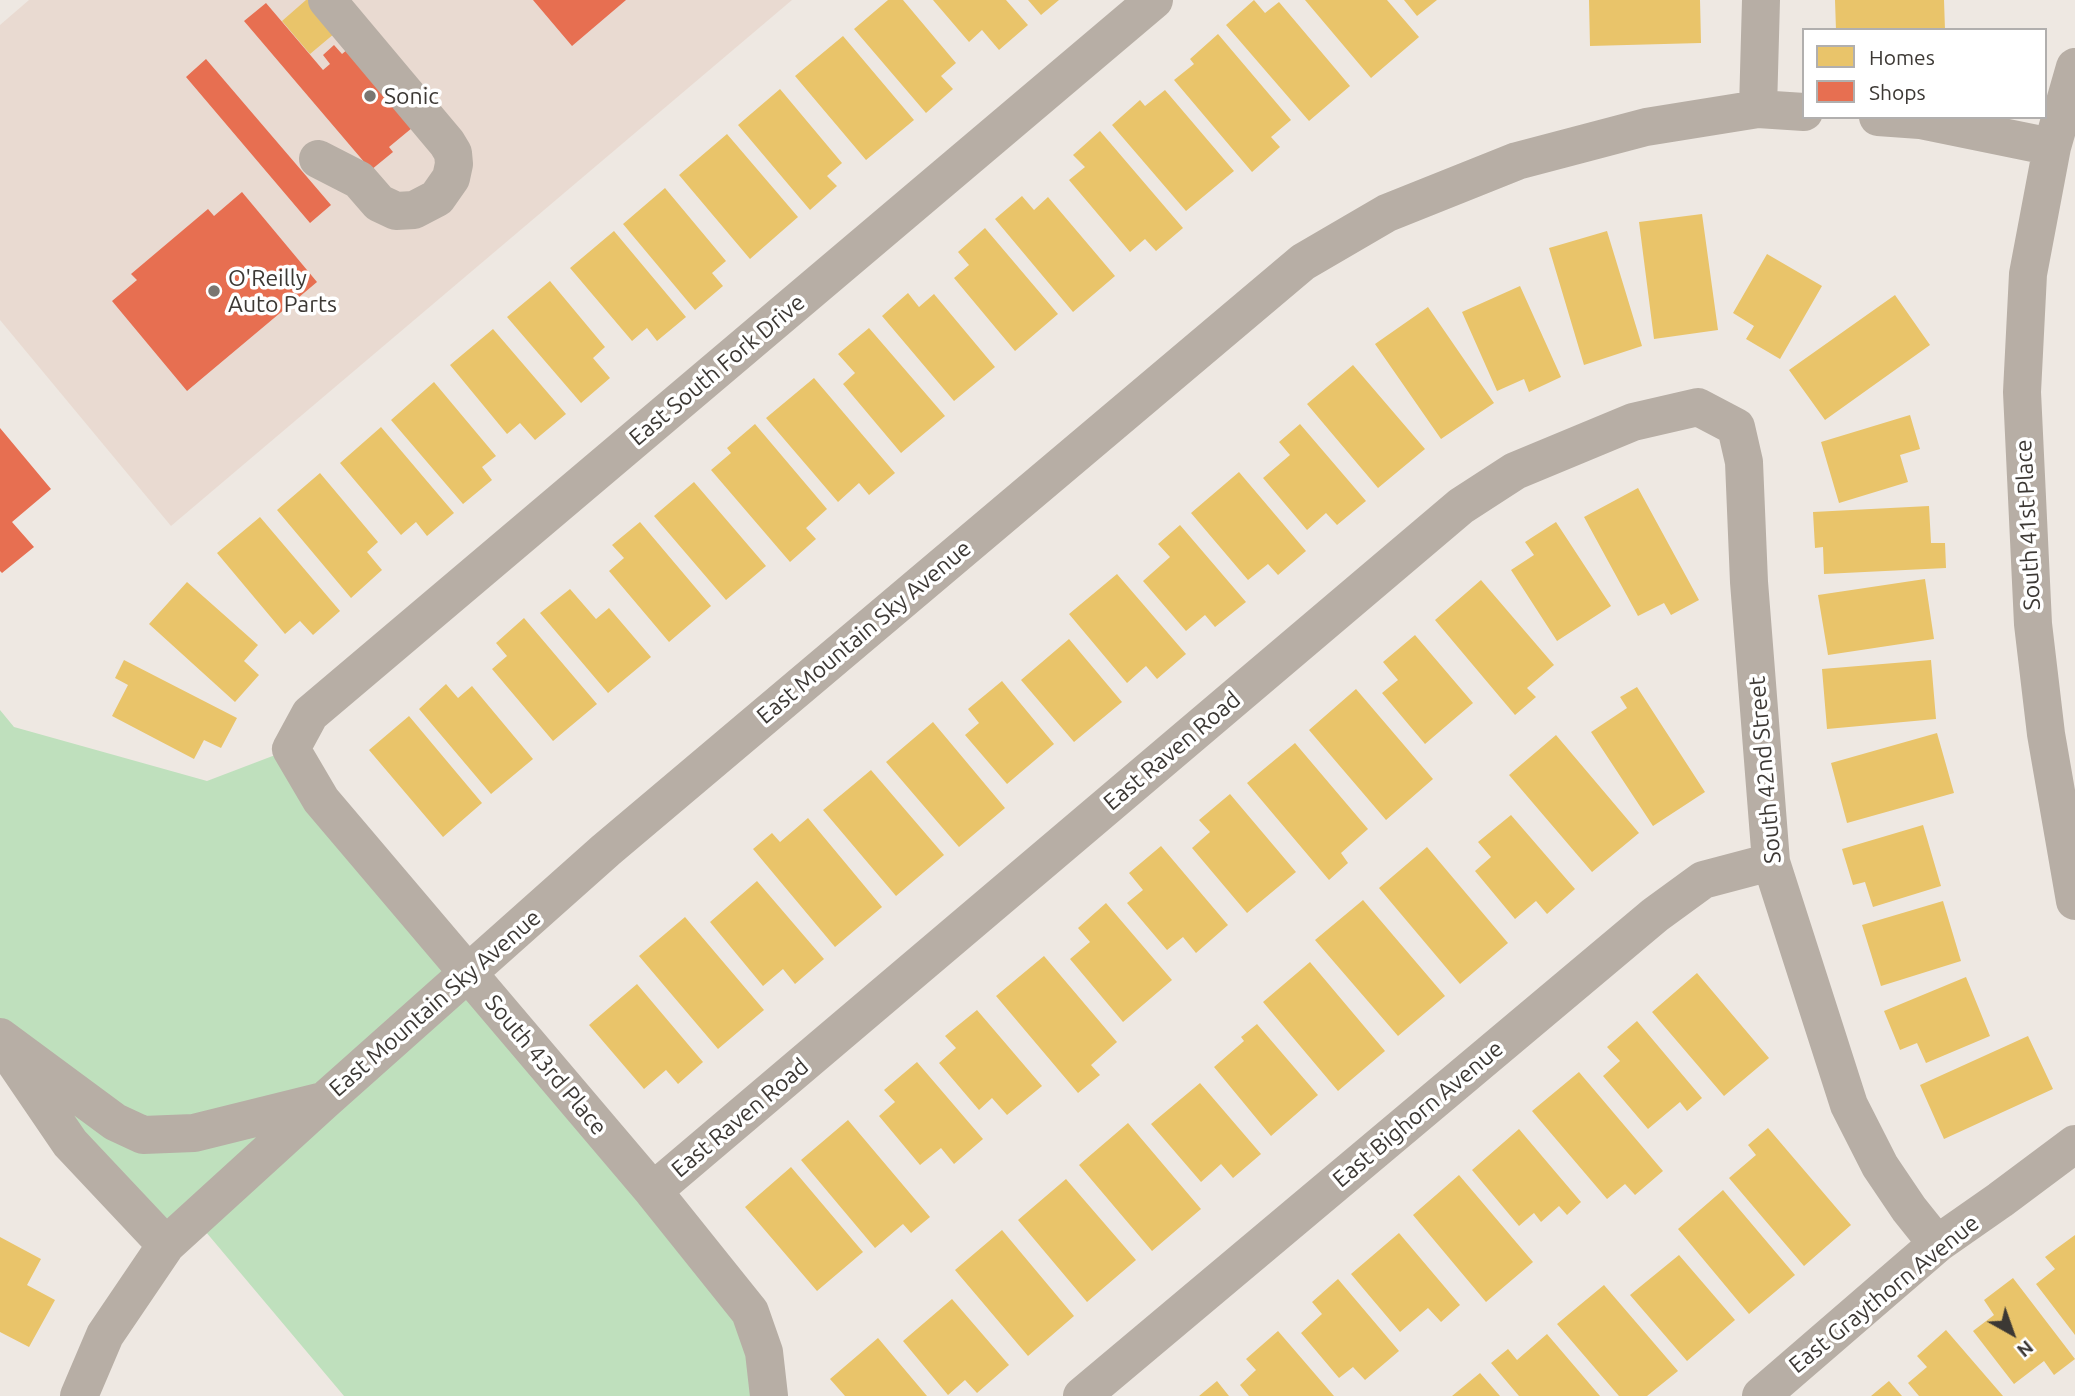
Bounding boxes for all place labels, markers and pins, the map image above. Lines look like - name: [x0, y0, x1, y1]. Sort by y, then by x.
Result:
- place label: Sonic: [384, 82, 439, 110]
- marker: Sonic: [362, 88, 378, 104]
- place label: O'Reilly Auto Parts: [228, 264, 337, 318]
- marker: O'Reilly Auto Parts: [206, 283, 222, 299]

